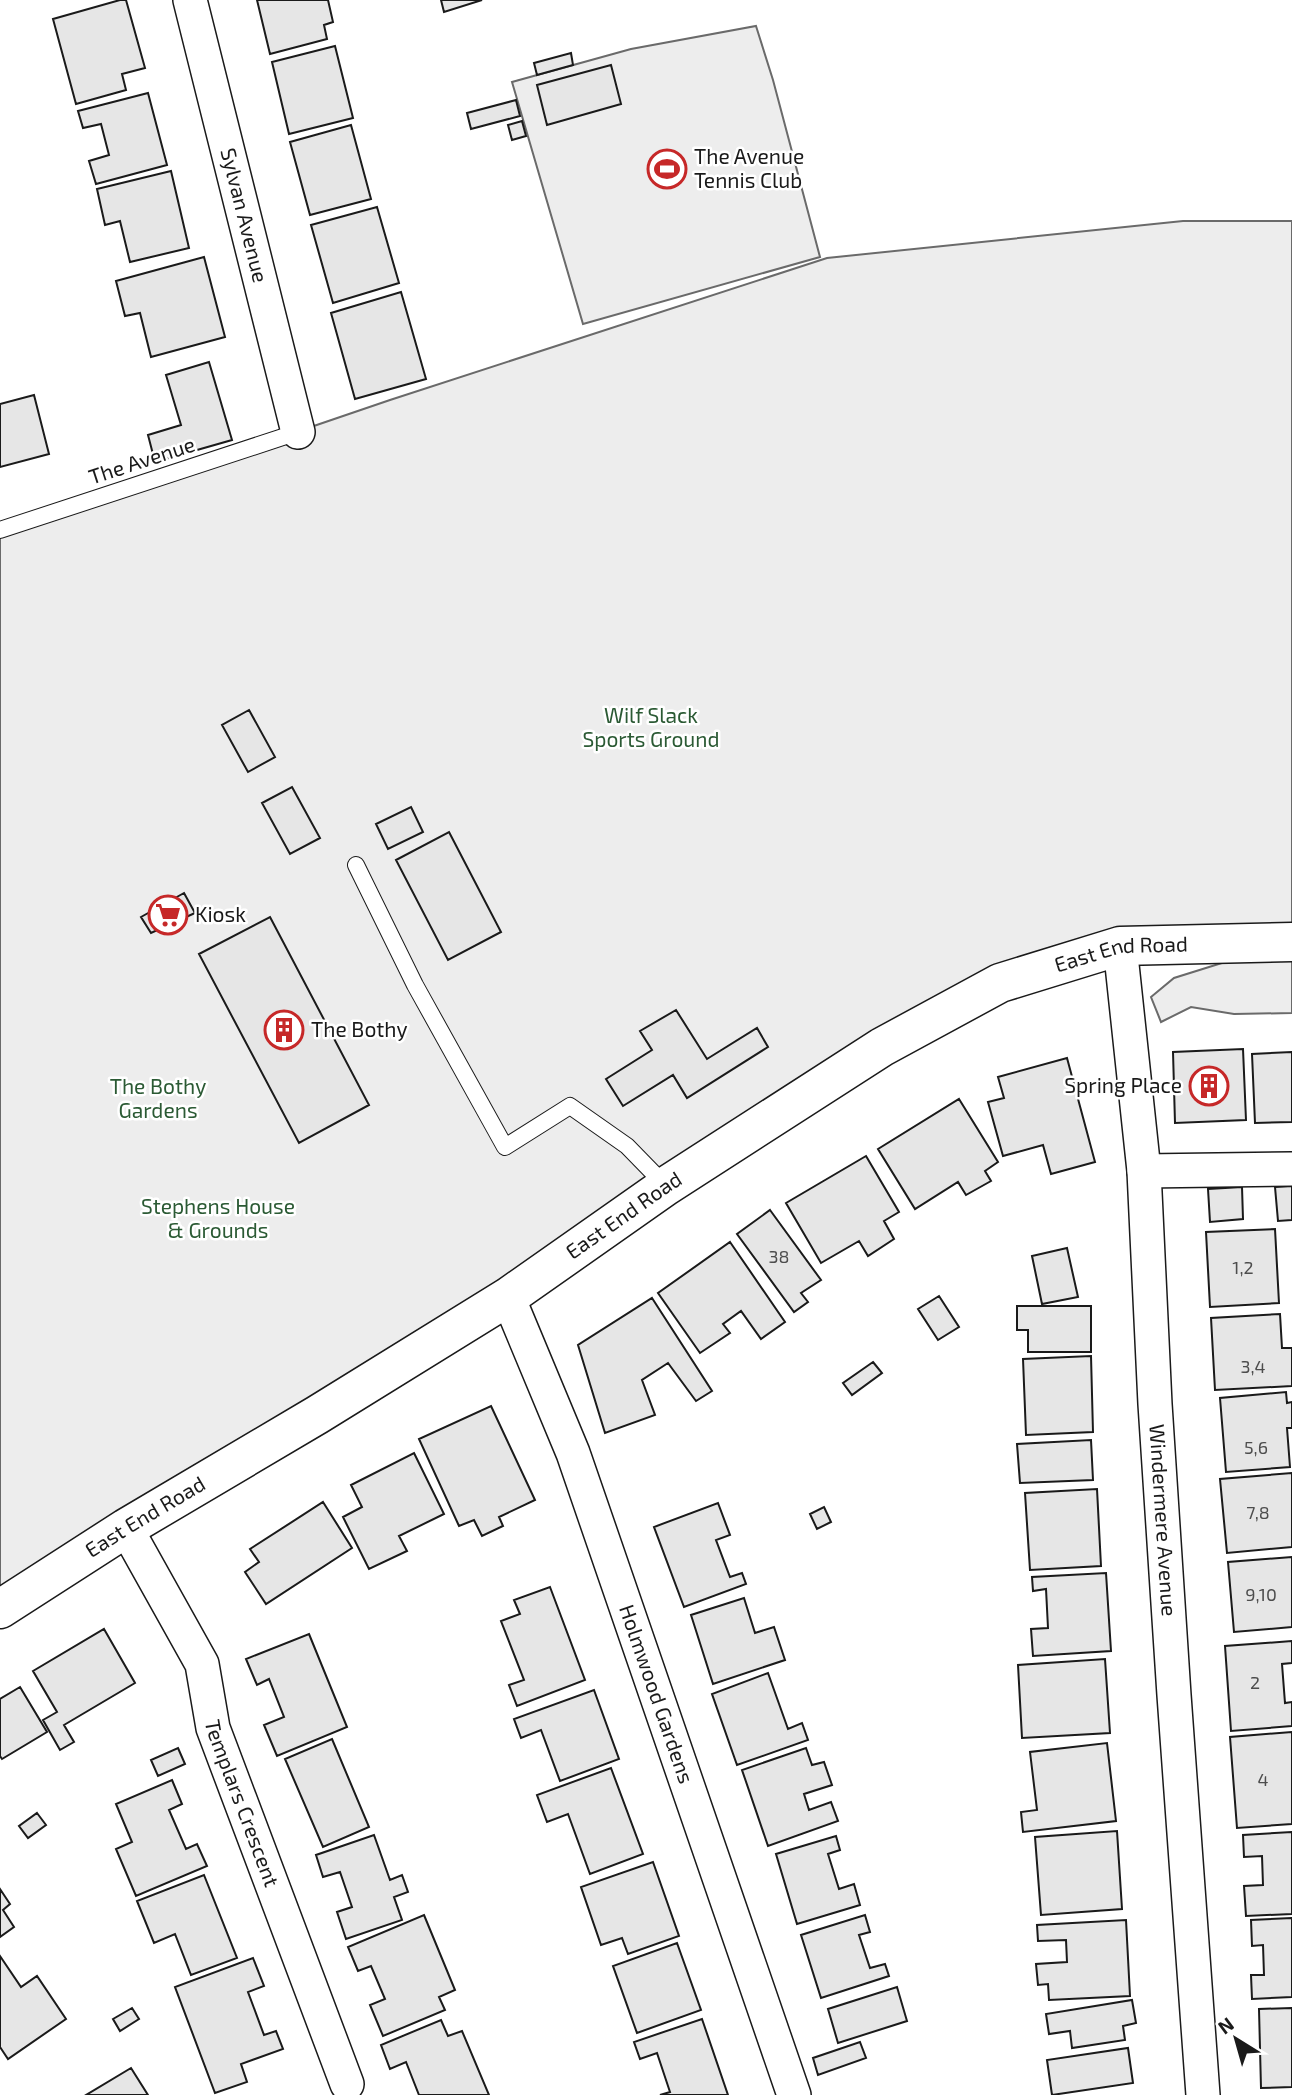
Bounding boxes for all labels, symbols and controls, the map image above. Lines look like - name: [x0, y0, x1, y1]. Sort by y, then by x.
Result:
- place label: The Avenue Tennis Club: [694, 143, 804, 192]
- street label: Sylvan Avenue: [216, 145, 274, 285]
- sports icon: The Avenue Tennis Club: [646, 148, 688, 190]
- street label: The Avenue: [85, 431, 198, 488]
- park label: Wilf Slack Sports Ground: [582, 702, 720, 751]
- supermarket icon: Kiosk: [147, 894, 189, 936]
- place label: Kiosk: [195, 901, 246, 926]
- street label: East End Road: [1051, 930, 1188, 977]
- building icon: The Bothy: [263, 1009, 305, 1051]
- place label: The Bothy: [311, 1016, 408, 1041]
- building icon: Spring Place: [1188, 1065, 1230, 1107]
- place label: Spring Place: [1064, 1072, 1182, 1097]
- park label: The Bothy Gardens: [110, 1073, 206, 1122]
- street label: East End Road: [560, 1165, 686, 1264]
- park label: Stephens House & Grounds: [141, 1193, 295, 1242]
- house number: 38: [769, 1245, 789, 1267]
- house number: 1,2: [1232, 1256, 1254, 1278]
- house number: 3,4: [1240, 1355, 1266, 1377]
- street label: Windermere Avenue: [1145, 1423, 1183, 1617]
- house number: 5,6: [1244, 1436, 1268, 1458]
- street label: East End Road: [80, 1470, 209, 1562]
- house number: 7,8: [1246, 1501, 1270, 1523]
- house number: 9,10: [1245, 1583, 1277, 1605]
- street label: Holmwood Gardens: [615, 1601, 700, 1786]
- house number: 2: [1250, 1671, 1260, 1693]
- street label: Templars Crescent: [201, 1718, 286, 1890]
- house number: 4: [1257, 1768, 1269, 1790]
- north arrow: [1201, 2004, 1271, 2074]
- text: N: [1213, 2012, 1238, 2038]

